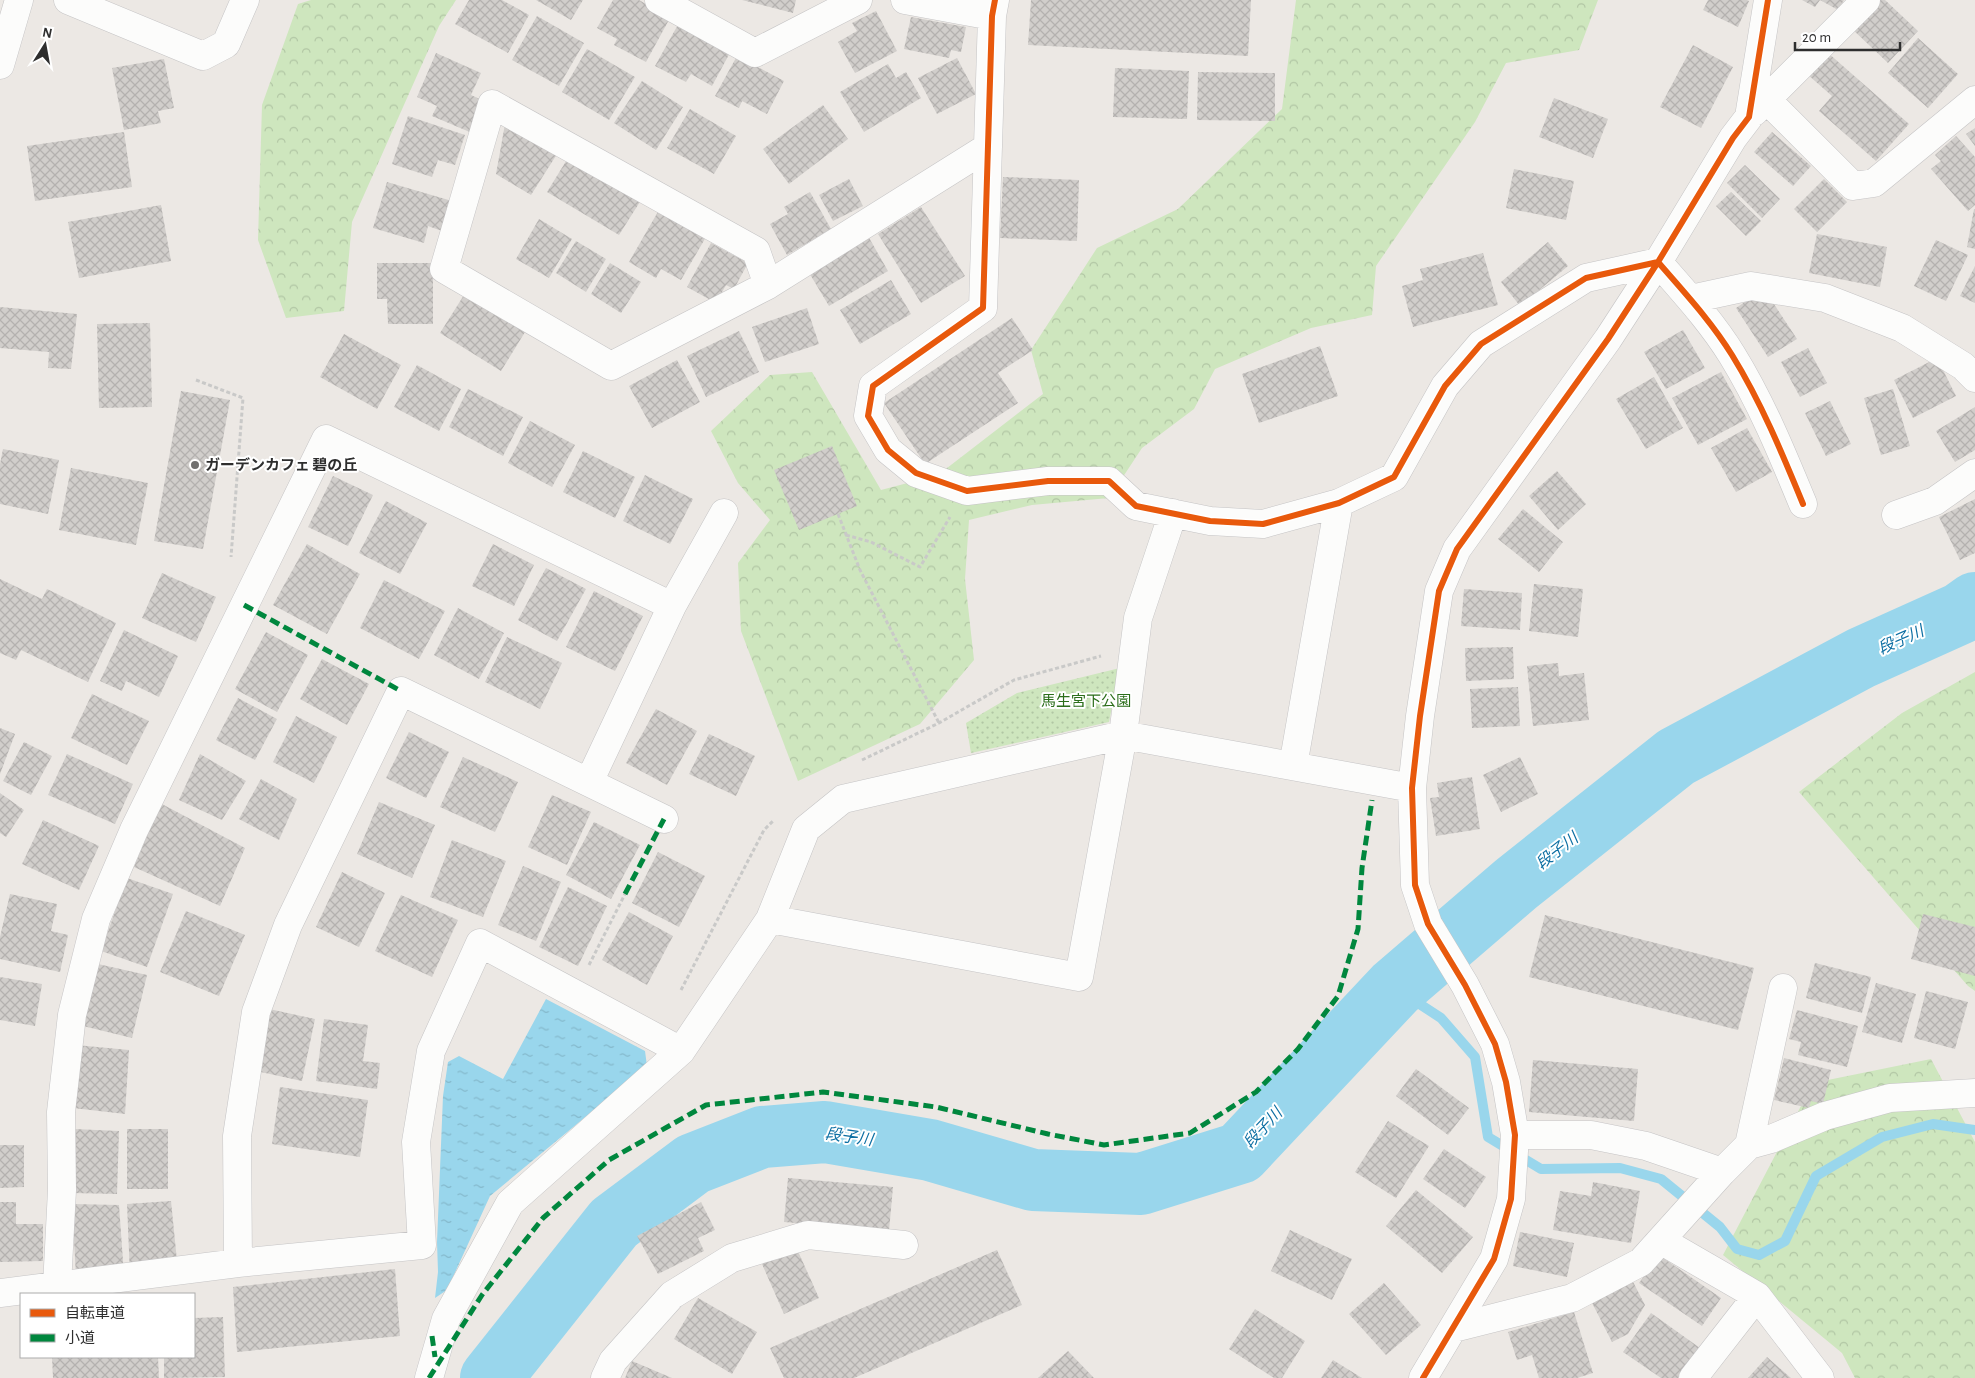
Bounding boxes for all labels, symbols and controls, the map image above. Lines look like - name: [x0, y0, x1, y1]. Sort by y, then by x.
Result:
- north arrow: [20, 20, 70, 70]
- scale bar: [1795, 20, 1900, 52]
- text: N: [41, 25, 53, 41]
- text: 20 m: [1802, 30, 1831, 45]
- place label: ガーデンカフェ 碧の丘: [205, 457, 357, 473]
- marker: ガーデンカフェ 碧の丘: [189, 459, 201, 471]
- water label: 段子川: [1875, 621, 1928, 657]
- park label: 馬生宮下公園: [1041, 693, 1131, 709]
- water label: 段子川: [1533, 828, 1582, 872]
- water label: 段子川: [1240, 1103, 1287, 1151]
- water label: 段子川: [824, 1125, 876, 1149]
- legend: [20, 1293, 195, 1358]
- text: 自転車道: [65, 1305, 125, 1321]
- text: 小道: [65, 1330, 95, 1346]

